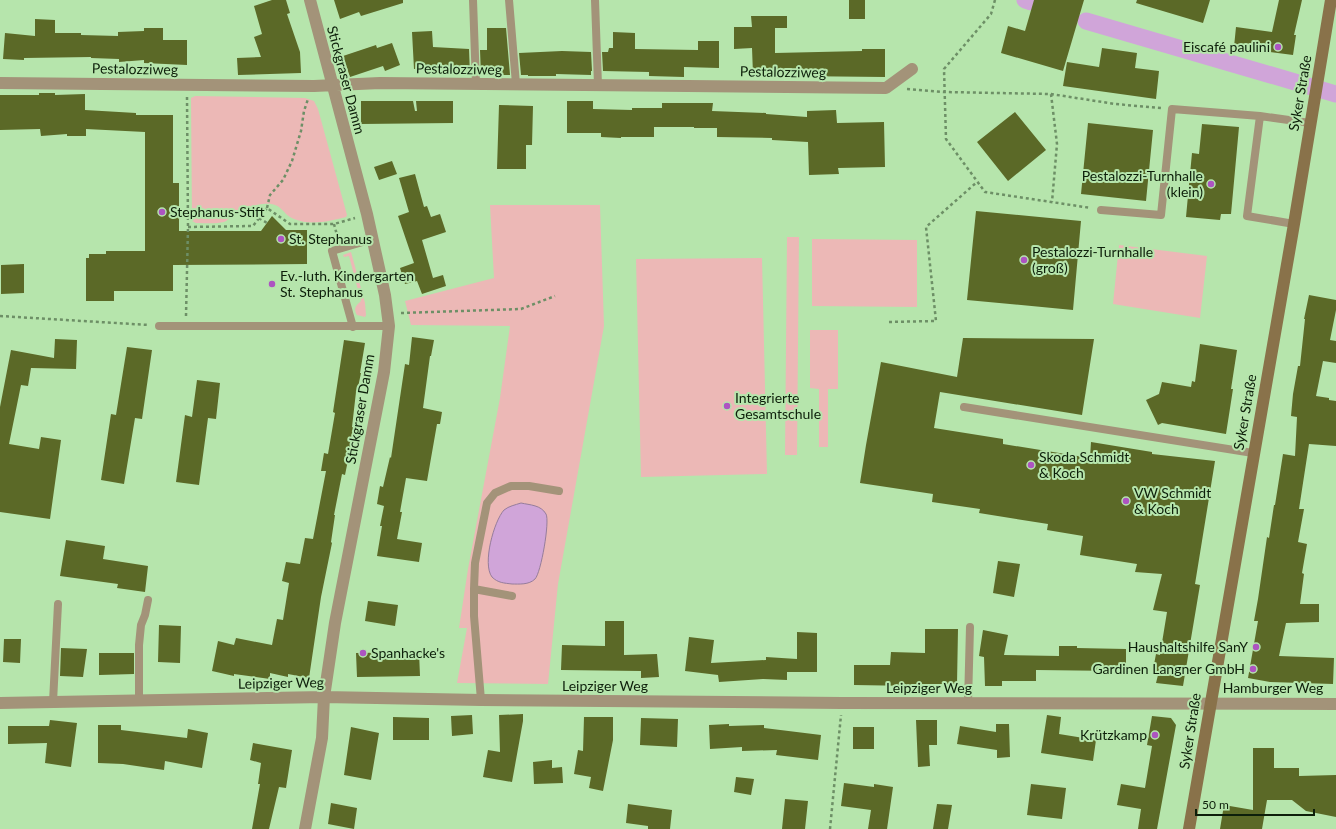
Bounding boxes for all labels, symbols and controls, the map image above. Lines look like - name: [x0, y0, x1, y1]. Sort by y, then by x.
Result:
- street label: Stickgraser Damm: [324, 24, 369, 136]
- place label: Eiscafé paulini: [1183, 38, 1270, 55]
- marker: Eiscafé paulini: [1273, 42, 1283, 52]
- street label: Syker Straße: [1284, 54, 1315, 132]
- street label: Pestalozziweg: [92, 59, 178, 78]
- street label: Pestalozziweg: [416, 59, 502, 78]
- street label: Pestalozziweg: [740, 62, 826, 81]
- place label: Pestalozzi-Turnhalle (klein): [1082, 167, 1203, 200]
- marker: Pestalozzi-Turnhalle (klein): [1206, 179, 1216, 189]
- place label: Stephanus-Stift: [170, 203, 265, 220]
- marker: Stephanus-Stift: [157, 207, 167, 217]
- place label: St. Stephanus: [289, 230, 372, 247]
- marker: St. Stephanus: [276, 234, 286, 244]
- place label: Pestalozzi-Turnhalle (groß): [1032, 243, 1153, 276]
- marker: Pestalozzi-Turnhalle (groß): [1019, 255, 1029, 265]
- place label: Ev.-luth. Kindergarten St. Stephanus: [280, 267, 414, 300]
- marker: Ev.-luth. Kindergarten St. Stephanus: [267, 279, 277, 289]
- street label: Stickgraser Damm: [341, 353, 378, 465]
- street label: Syker Straße: [1229, 373, 1260, 451]
- place label: Integrierte Gesamtschule: [735, 389, 821, 422]
- marker: Integrierte Gesamtschule: [722, 401, 732, 411]
- place label: Skoda Schmidt & Koch: [1039, 448, 1129, 481]
- marker: Skoda Schmidt & Koch: [1026, 460, 1036, 470]
- place label: VW Schmidt & Koch: [1134, 484, 1211, 517]
- marker: VW Schmidt & Koch: [1121, 496, 1131, 506]
- place label: Haushaltshilfe SanY: [1128, 638, 1248, 655]
- marker: Haushaltshilfe SanY: [1251, 642, 1261, 652]
- place label: Spanhacke's: [371, 644, 445, 661]
- marker: Spanhacke's: [358, 648, 368, 658]
- place label: Gardinen Langner GmbH: [1092, 660, 1245, 677]
- marker: Gardinen Langner GmbH: [1248, 664, 1258, 674]
- street label: Leipziger Weg: [238, 673, 324, 692]
- street label: Leipziger Weg: [562, 677, 648, 694]
- street label: Leipziger Weg: [886, 679, 972, 696]
- street label: Hamburger Weg: [1223, 679, 1323, 696]
- street label: Syker Straße: [1175, 692, 1204, 770]
- place label: Krützkamp: [1080, 726, 1147, 743]
- marker: Krützkamp: [1150, 730, 1160, 740]
- scale bar: [1196, 791, 1314, 817]
- text: 50 m: [1202, 797, 1229, 812]

